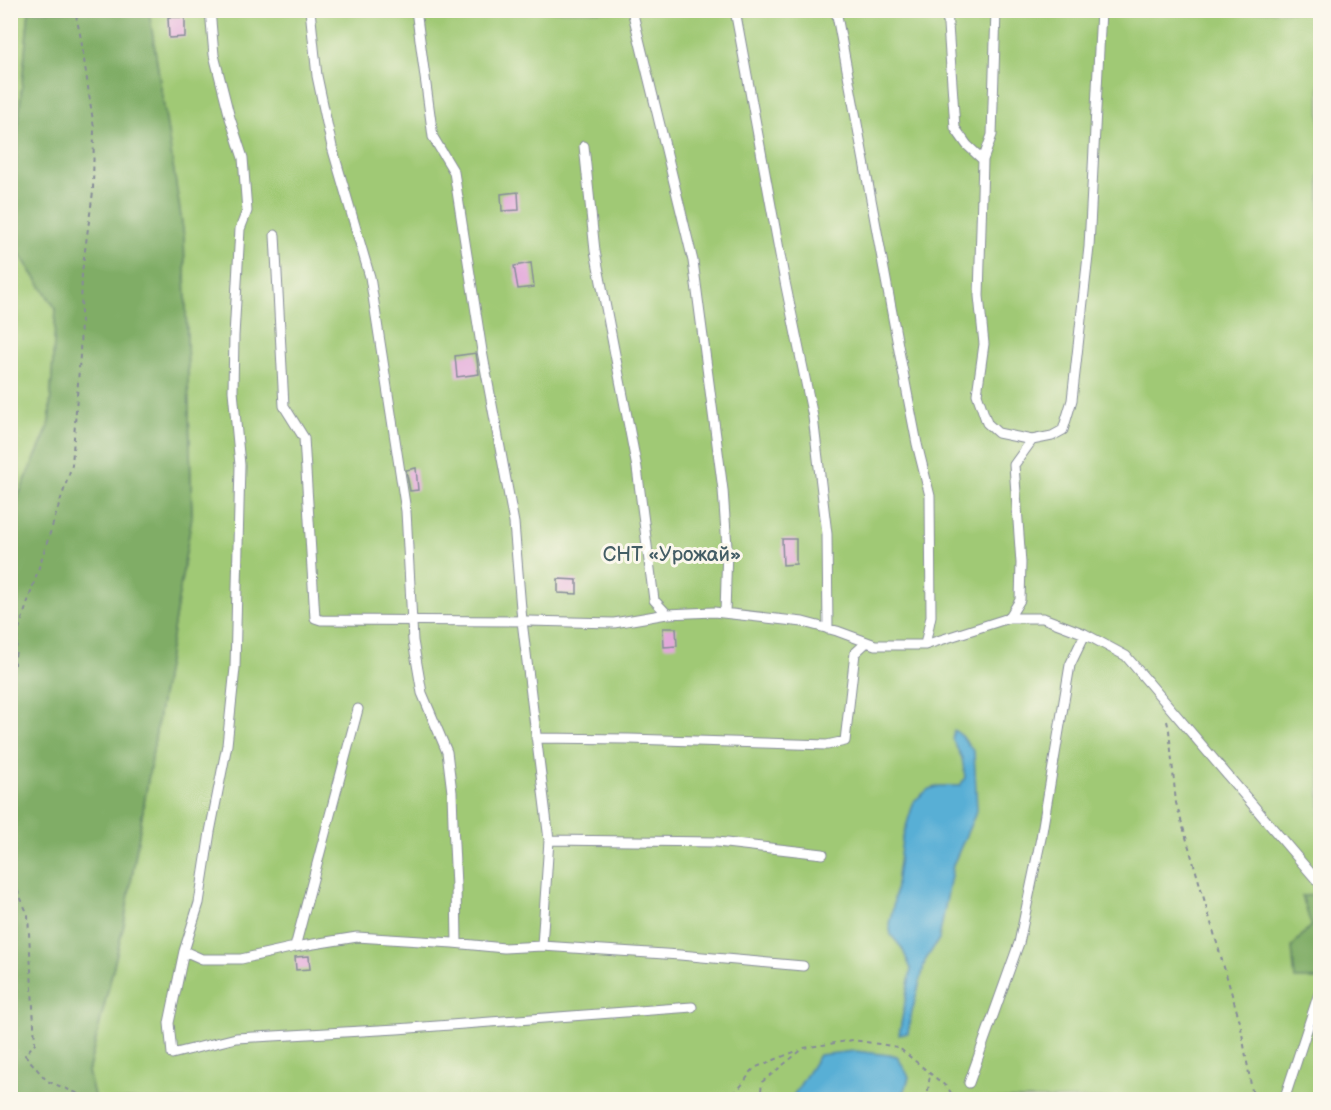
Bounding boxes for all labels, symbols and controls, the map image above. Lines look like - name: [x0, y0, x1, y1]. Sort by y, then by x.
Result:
- park label: СНТ «Урожай»: [603, 543, 741, 567]

